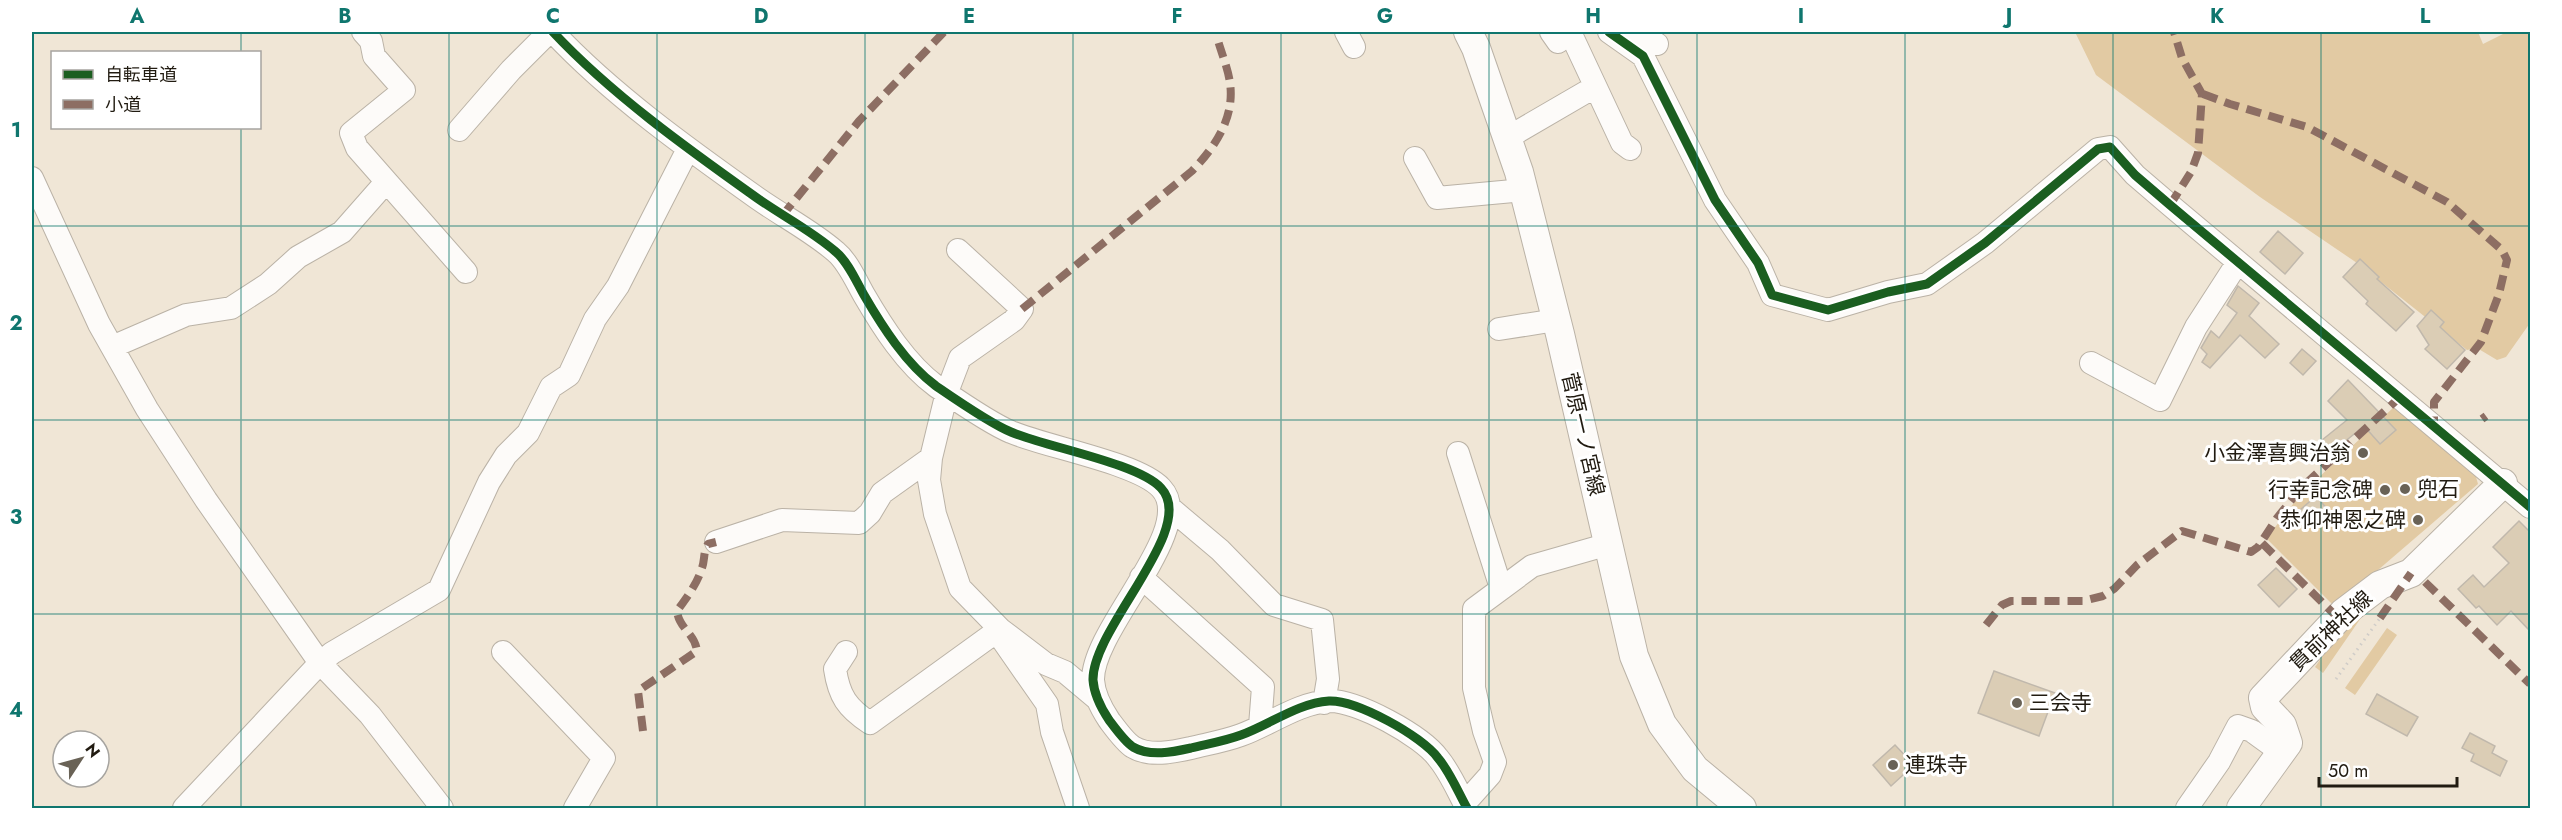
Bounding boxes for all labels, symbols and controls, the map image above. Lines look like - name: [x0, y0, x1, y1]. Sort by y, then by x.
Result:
- text: A: [129, 2, 145, 31]
- text: B: [338, 2, 352, 31]
- text: C: [546, 2, 560, 31]
- text: D: [754, 2, 768, 31]
- text: E: [963, 2, 975, 31]
- text: F: [1171, 2, 1183, 31]
- text: G: [1377, 2, 1393, 31]
- text: H: [1585, 2, 1601, 31]
- text: I: [1798, 2, 1804, 31]
- text: J: [2002, 2, 2012, 31]
- text: K: [2210, 2, 2224, 31]
- text: L: [2420, 2, 2431, 31]
- legend: [51, 51, 261, 129]
- text: 自転車道: [105, 62, 177, 88]
- text: 小道: [105, 92, 141, 118]
- text: 1: [11, 116, 21, 145]
- text: 2: [9, 309, 23, 338]
- street label: 菅原一ノ宮線: [1554, 369, 1612, 499]
- place label: 小金澤喜興治翁: [2204, 438, 2351, 468]
- marker: 小金澤喜興治翁: [2356, 446, 2370, 460]
- place label: 兜石: [2417, 474, 2459, 504]
- place label: 行幸記念碑: [2268, 475, 2373, 505]
- marker: 兜石: [2398, 482, 2412, 496]
- marker: 行幸記念碑: [2378, 483, 2392, 497]
- text: 3: [10, 503, 22, 532]
- place label: 恭仰神恩之碑: [2280, 505, 2406, 535]
- marker: 恭仰神恩之碑: [2411, 513, 2425, 527]
- street label: 貫前神社線: [2283, 584, 2379, 678]
- place label: 三会寺: [2029, 688, 2092, 718]
- text: 4: [9, 696, 23, 725]
- marker: 三会寺: [2010, 696, 2024, 710]
- north arrow: [51, 729, 111, 789]
- text: N: [80, 739, 106, 762]
- place label: 連珠寺: [1905, 750, 1968, 780]
- scale bar: [2319, 750, 2457, 788]
- marker: 連珠寺: [1886, 758, 1900, 772]
- text: 50 m: [2328, 758, 2368, 784]

